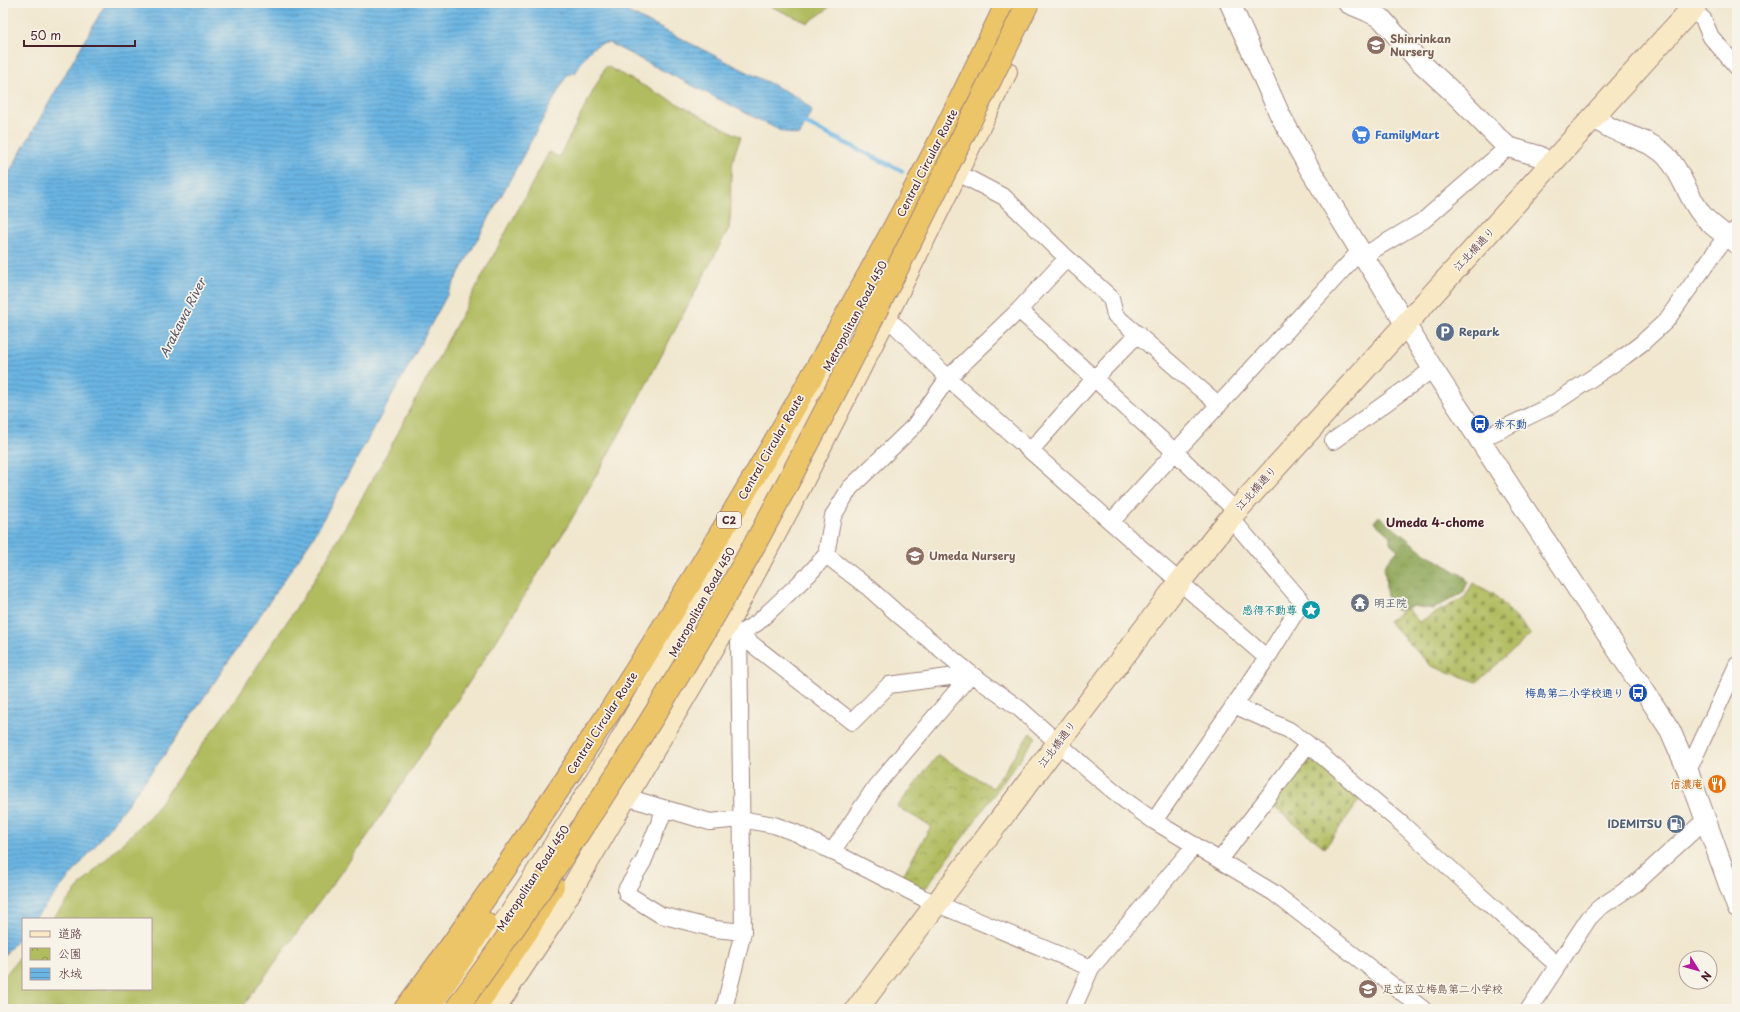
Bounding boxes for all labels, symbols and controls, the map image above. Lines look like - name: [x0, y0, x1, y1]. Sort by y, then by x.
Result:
- scale bar: [24, 22, 135, 48]
- text: 50 m: [30, 26, 61, 44]
- place label: Shinrinkan Nursery: [1390, 30, 1451, 60]
- school or university icon: Shinrinkan Nursery: [1365, 34, 1387, 56]
- street label: Central Circular Route: [892, 106, 961, 220]
- supermarket icon: FamilyMart: [1350, 124, 1372, 146]
- place label: FamilyMart: [1375, 126, 1440, 143]
- street label: 江北橋通り: [1449, 223, 1499, 275]
- street label: Metropolitan Road 450: [818, 257, 891, 374]
- water label: Arakawa River: [154, 274, 210, 360]
- parking icon: Repark: [1434, 321, 1456, 343]
- place label: Repark: [1459, 323, 1500, 340]
- street label: Central Circular Route: [733, 391, 808, 503]
- bus stop icon: 赤不動: [1469, 413, 1491, 435]
- place label: 赤不動: [1494, 415, 1527, 432]
- street label: 江北橋通り: [1231, 462, 1280, 514]
- road number: C2: [717, 512, 741, 528]
- district label: Umeda 4-chome: [1386, 513, 1485, 531]
- street label: Metropolitan Road 450: [664, 544, 739, 660]
- school or university icon: Umeda Nursery: [904, 545, 926, 567]
- place label: Umeda Nursery: [929, 547, 1015, 564]
- temple icon: 明王院: [1349, 592, 1371, 614]
- place label: 明王院: [1374, 594, 1407, 611]
- place icon: 感得不動尊: [1300, 599, 1322, 621]
- place label: 感得不動尊: [1242, 601, 1297, 618]
- street label: Central Circular Route: [562, 668, 641, 777]
- bus stop icon: 梅島第二小学校通り: [1627, 682, 1649, 704]
- place label: 梅島第二小学校通り: [1525, 684, 1624, 701]
- street label: 江北橋通り: [1033, 717, 1080, 771]
- restaurant icon: 信濃庵: [1706, 773, 1728, 795]
- place label: 信濃庵: [1670, 775, 1703, 792]
- fuel station icon: IDEMITSU: [1665, 813, 1687, 835]
- place label: IDEMITSU: [1607, 815, 1662, 832]
- street label: Metropolitan Road 450: [492, 821, 573, 934]
- legend: [22, 918, 152, 990]
- text: 道路: [58, 924, 82, 942]
- text: 公園: [58, 944, 82, 962]
- north arrow: [1678, 950, 1718, 990]
- text: 水域: [58, 964, 82, 982]
- text: N: [1697, 968, 1716, 985]
- school or university icon: 足立区立梅島第二小学校: [1357, 978, 1379, 1000]
- place label: 足立区立梅島第二小学校: [1382, 980, 1503, 997]

